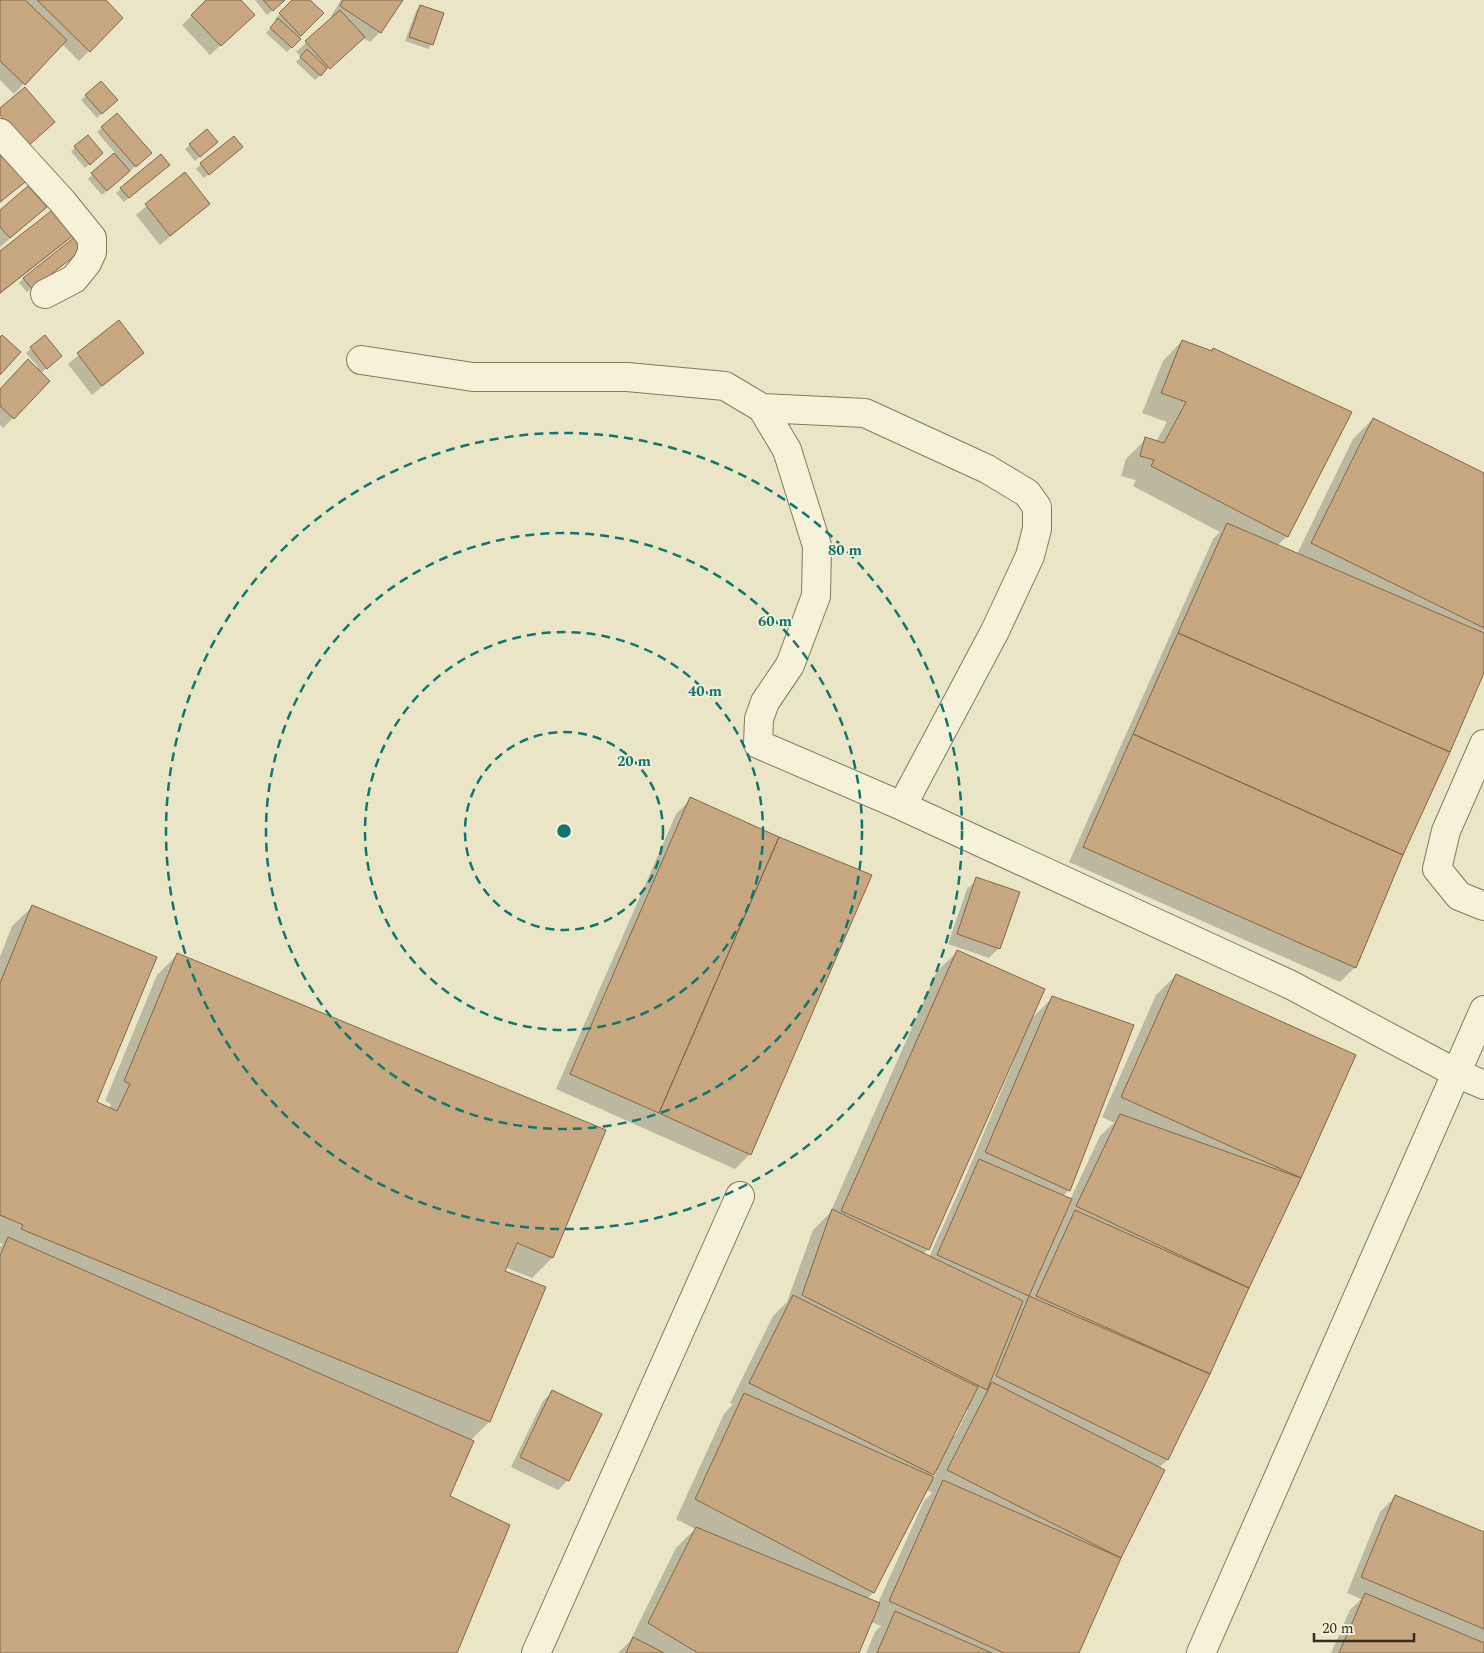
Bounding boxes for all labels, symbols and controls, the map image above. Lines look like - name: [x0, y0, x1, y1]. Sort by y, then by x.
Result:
- text: 80 m: [828, 539, 863, 562]
- text: 60 m: [758, 610, 793, 633]
- text: 40 m: [688, 680, 723, 703]
- text: 20 m: [617, 750, 652, 773]
- centre of rings: [555, 822, 573, 840]
- scale bar: [1314, 1610, 1414, 1642]
- text: 20 m: [1322, 1617, 1354, 1640]

